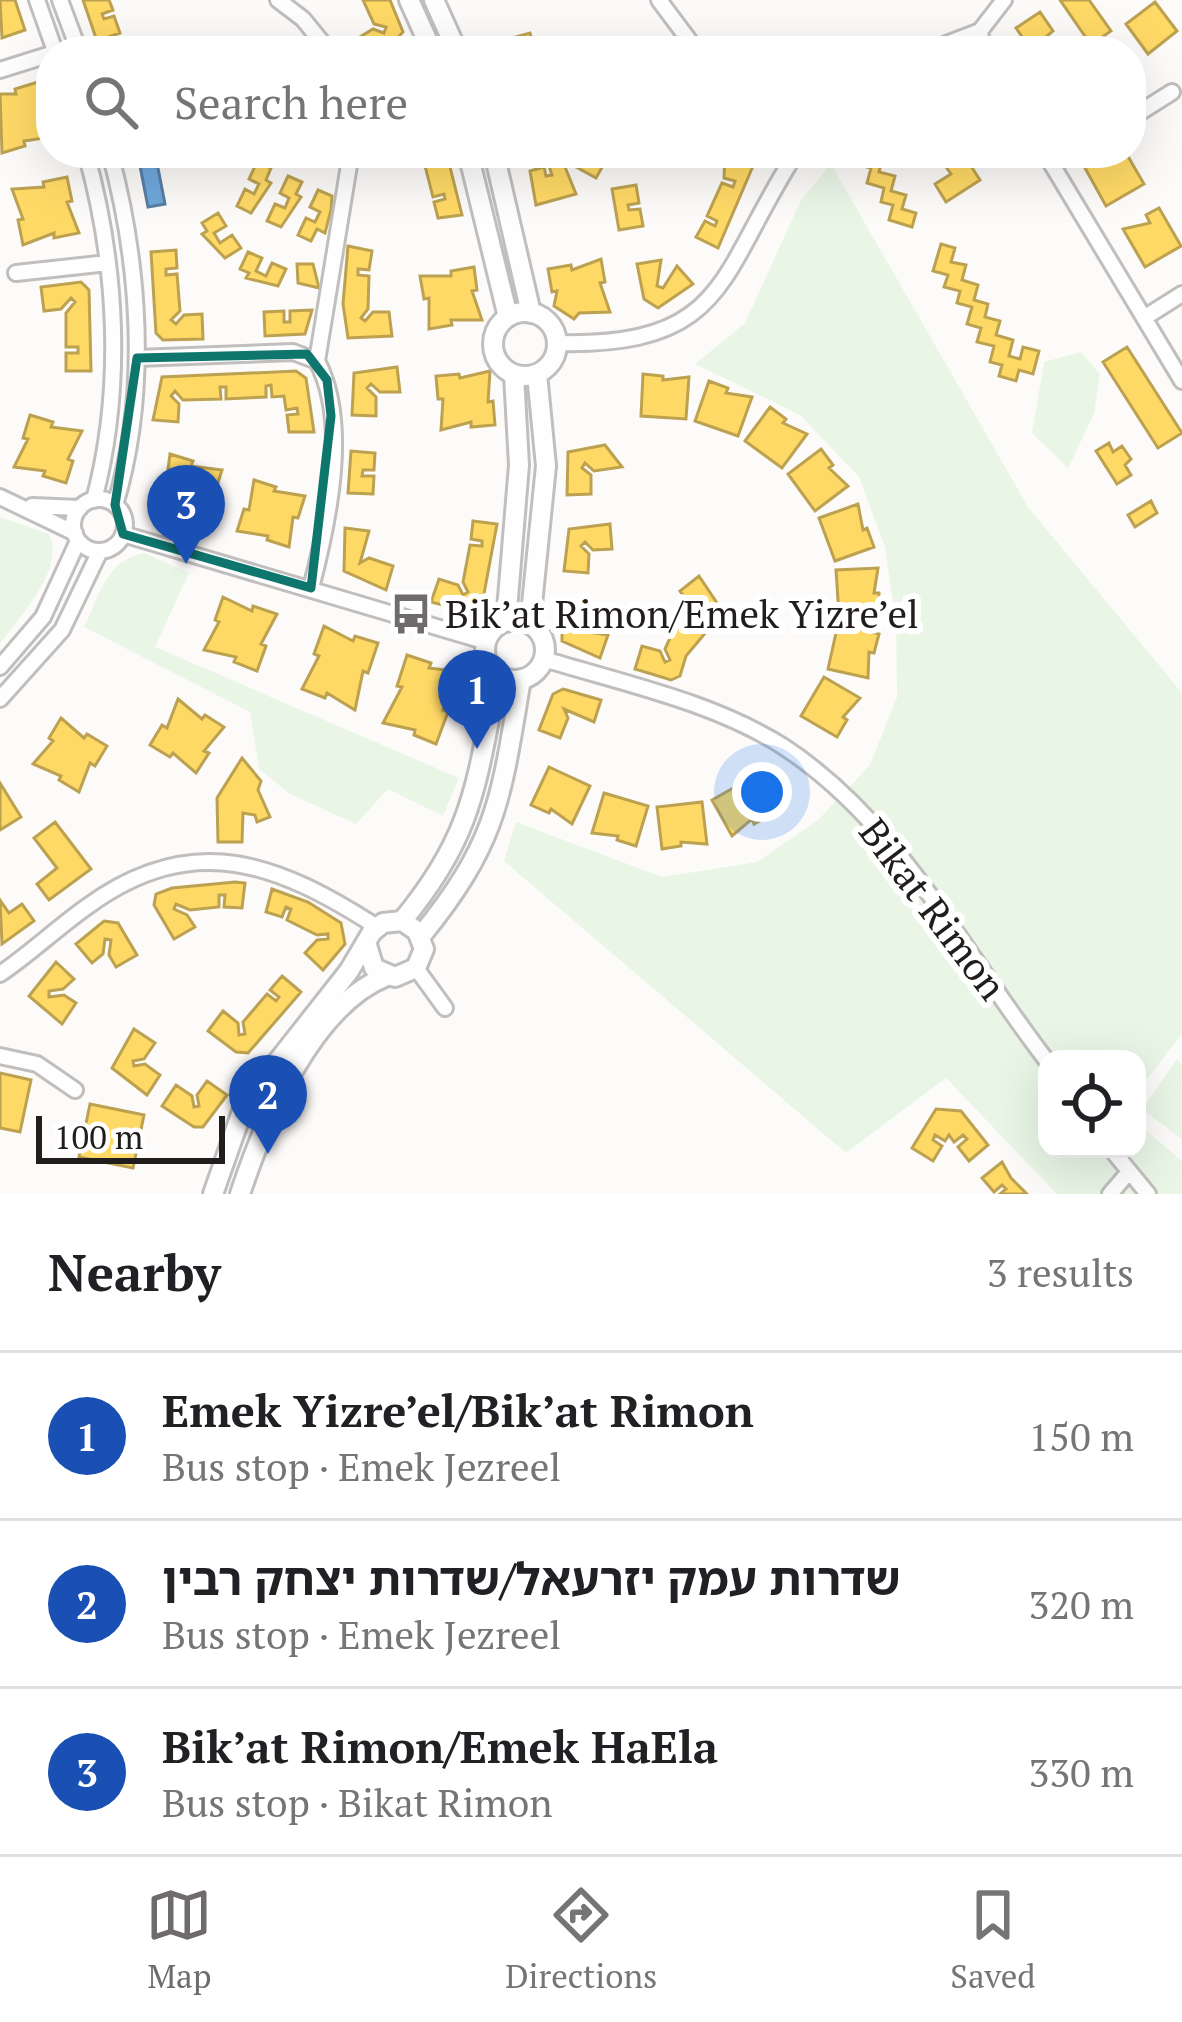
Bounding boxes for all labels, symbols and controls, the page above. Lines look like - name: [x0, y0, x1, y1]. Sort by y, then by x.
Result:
- search box: [36, 36, 1146, 168]
- icon: search: [78, 69, 144, 135]
- text: Search here: [174, 72, 408, 132]
- pin: 3: [147, 465, 225, 564]
- place label: Bik’at Rimon/Emek Yizre’el: [445, 587, 919, 639]
- bus stop icon: Bik’at Rimon/Emek Yizre’el: [388, 591, 434, 637]
- pin: 1: [438, 650, 516, 749]
- your location: [732, 762, 792, 822]
- street label: Bikat Rimon: [848, 807, 1019, 1010]
- map controls: [1038, 1050, 1146, 1158]
- button: locate: [1038, 1050, 1146, 1158]
- pin: 2: [229, 1055, 307, 1154]
- scale bar: [36, 1110, 225, 1163]
- text: 100 m: [54, 1115, 143, 1158]
- text: Nearby: [48, 1238, 221, 1306]
- text: 3 results: [987, 1246, 1134, 1298]
- text: Emek Yizre’el/Bik’at Rimon: [162, 1380, 754, 1440]
- text: 1: [76, 1410, 98, 1462]
- text: 150 m: [1029, 1410, 1134, 1462]
- text: Bus stop · Emek Jezreel: [162, 1440, 561, 1492]
- text: שדרות עמק יזרעאל/שדרות יצחק רבין: [162, 1548, 901, 1608]
- text: 2: [76, 1578, 98, 1630]
- text: 320 m: [1029, 1578, 1134, 1630]
- text: Bus stop · Emek Jezreel: [162, 1608, 561, 1660]
- text: Bik’at Rimon/Emek HaEla: [162, 1716, 718, 1776]
- text: 3: [76, 1746, 98, 1798]
- text: 330 m: [1029, 1746, 1134, 1798]
- text: Bus stop · Bikat Rimon: [162, 1776, 553, 1828]
- tab: Map: [146, 1882, 212, 1997]
- tab: Directions: [505, 1882, 657, 1997]
- tab: Saved: [950, 1882, 1036, 1997]

